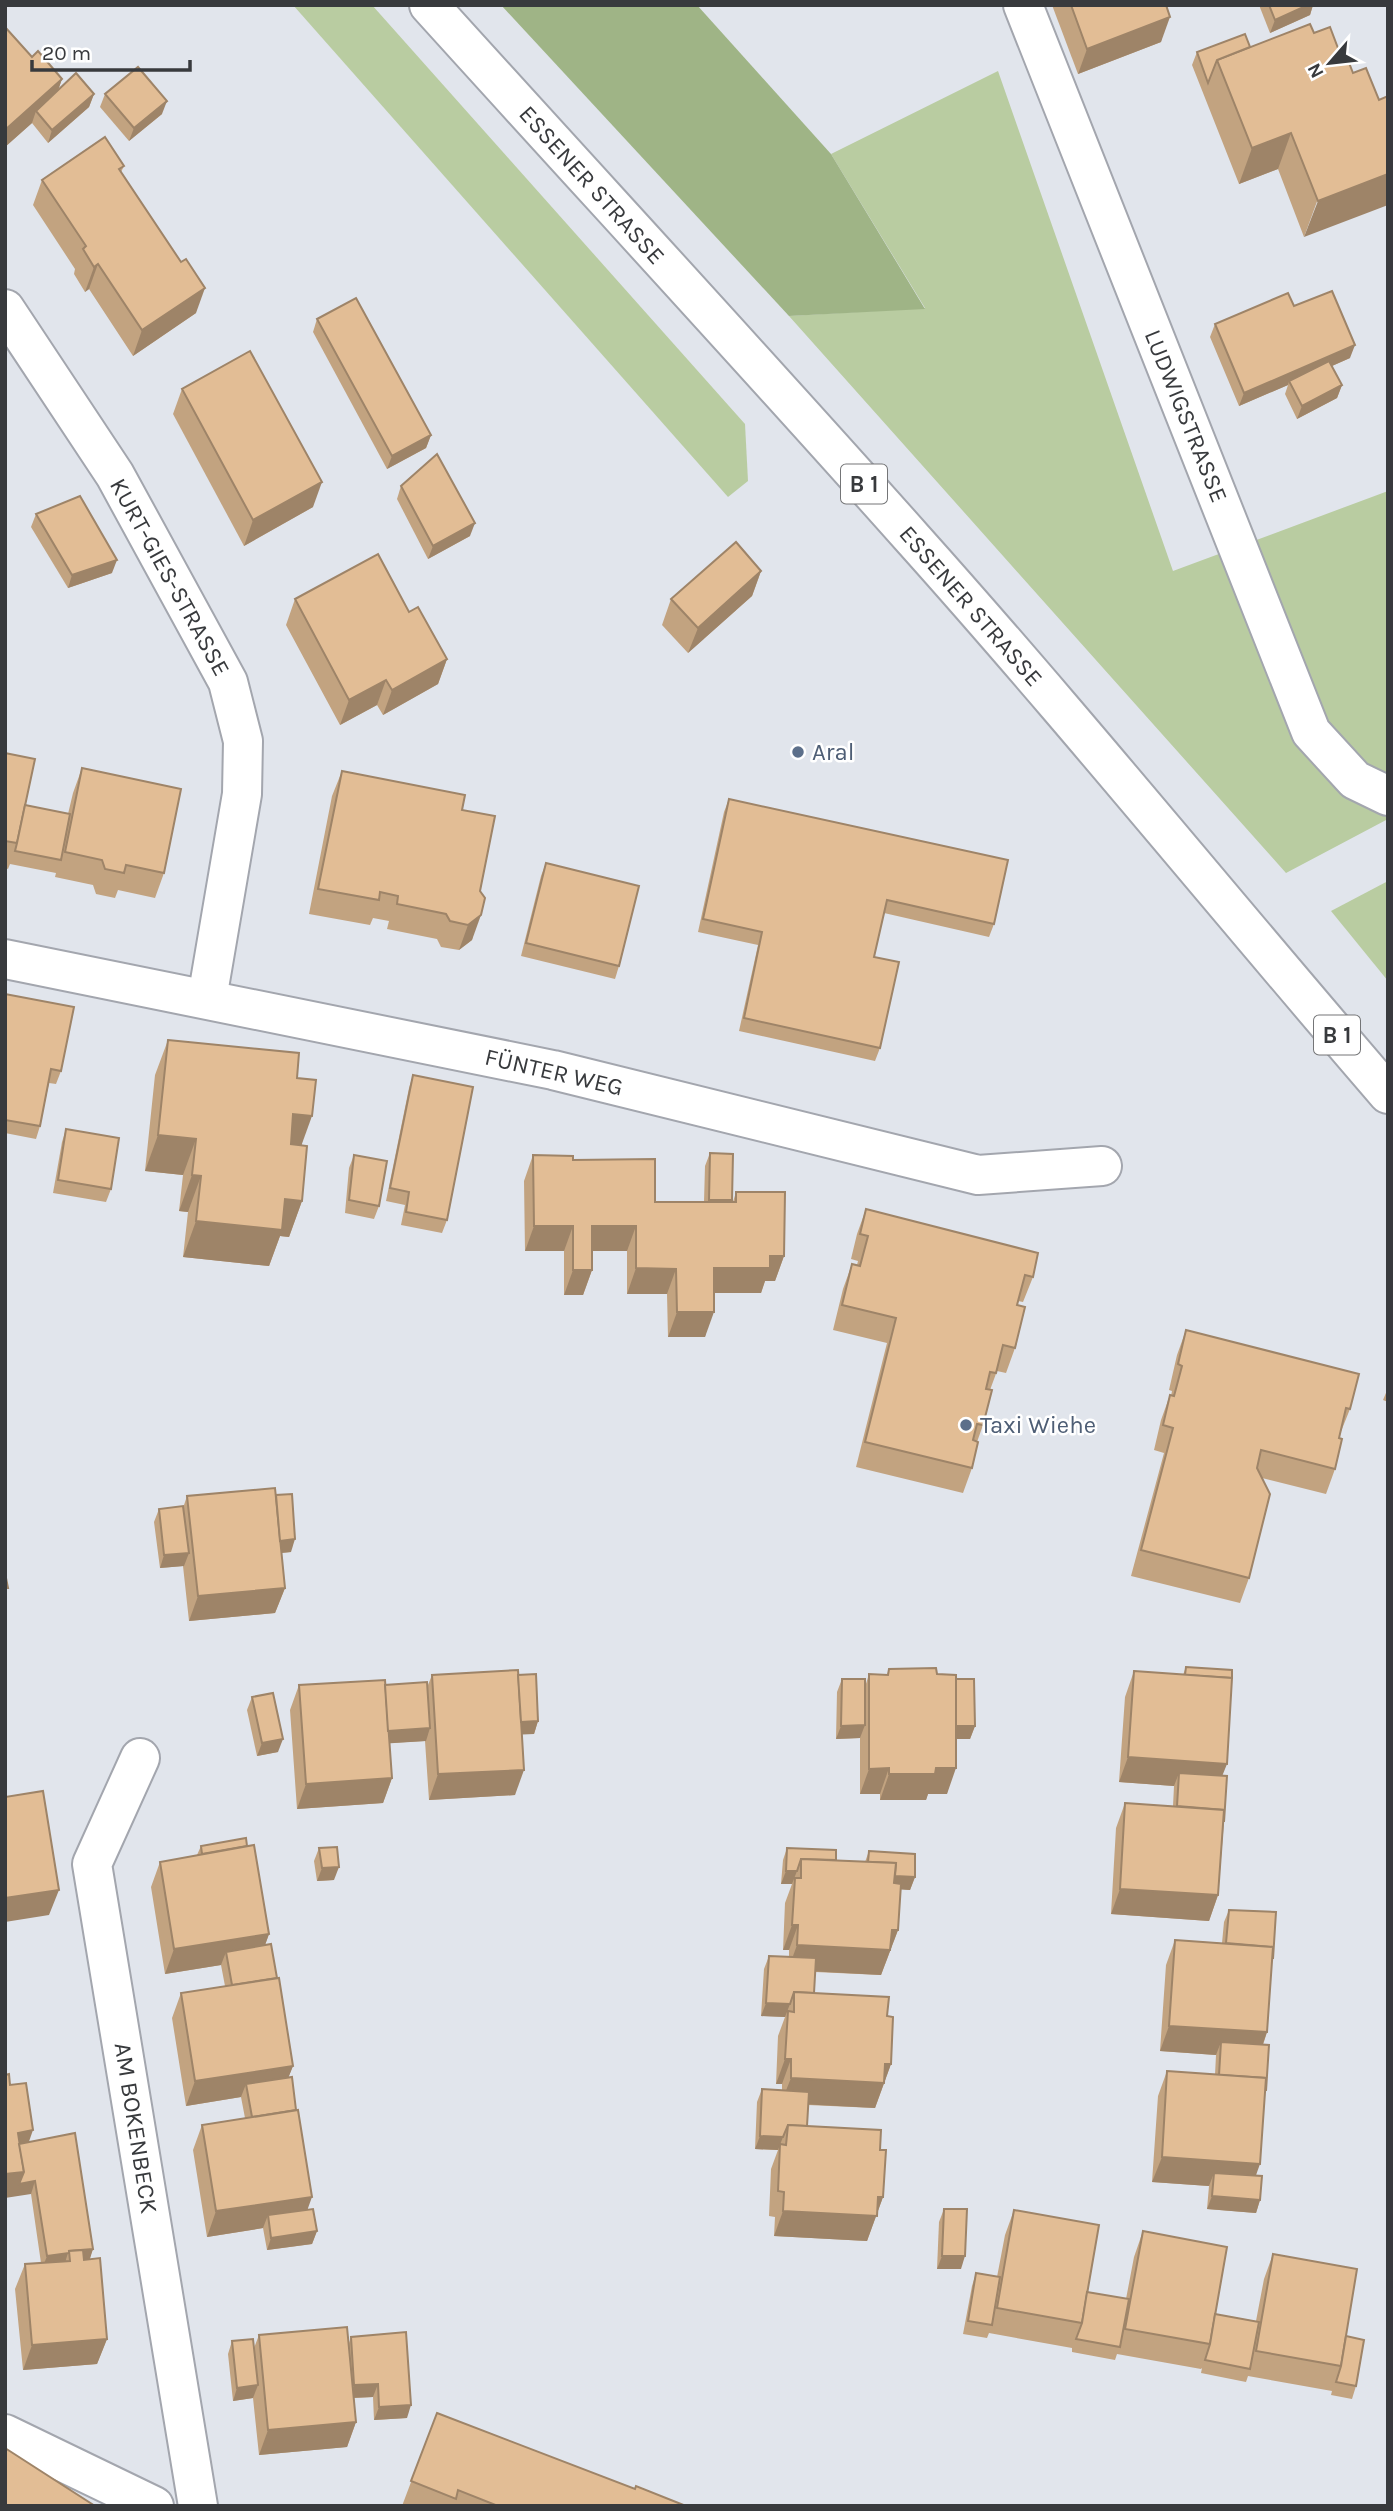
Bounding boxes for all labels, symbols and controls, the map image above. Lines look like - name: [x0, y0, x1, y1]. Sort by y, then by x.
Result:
- scale bar: [32, 28, 189, 72]
- north arrow: [1295, 28, 1365, 98]
- text: 20 m: [42, 41, 91, 65]
- text: N: [1303, 59, 1329, 82]
- street label: ESSENER STRASSE: [513, 100, 671, 270]
- street label: LUDWIGSTRASSE: [1139, 326, 1233, 506]
- road number: B 1: [841, 464, 887, 504]
- street label: KURT-GIES-STRASSE: [104, 473, 236, 681]
- street label: ESSENER STRASSE: [894, 520, 1048, 692]
- place label: Aral: [812, 738, 854, 766]
- marker: Aral: [790, 744, 806, 760]
- road number: B 1: [1314, 1016, 1360, 1054]
- street label: FÜNTER WEG: [482, 1043, 626, 1101]
- place label: Taxi Wiehe: [980, 1411, 1096, 1439]
- marker: Taxi Wiehe: [958, 1417, 974, 1433]
- street label: AM BOKENBECK: [109, 2041, 163, 2216]

